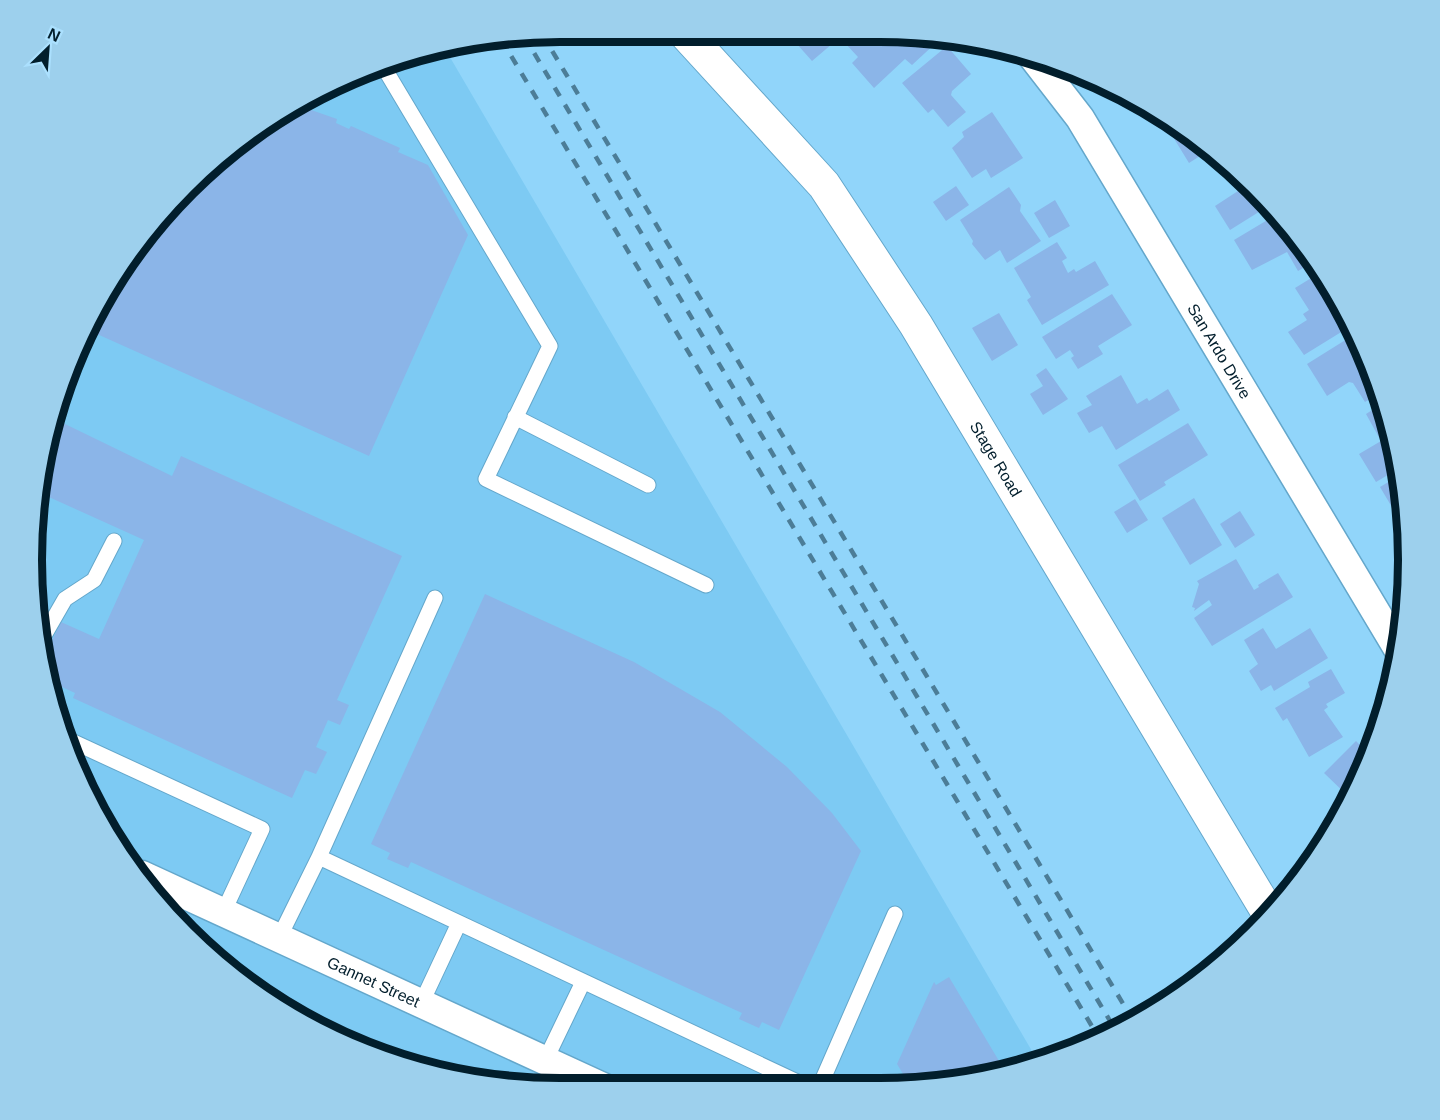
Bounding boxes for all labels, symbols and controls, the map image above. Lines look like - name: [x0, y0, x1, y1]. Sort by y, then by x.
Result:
- north arrow: [18, 18, 78, 78]
- text: N: [45, 25, 63, 45]
- street label: San Ardo Drive: [1184, 301, 1254, 402]
- street label: Stage Road: [967, 419, 1025, 500]
- street label: Gannet Street: [325, 953, 423, 1011]

